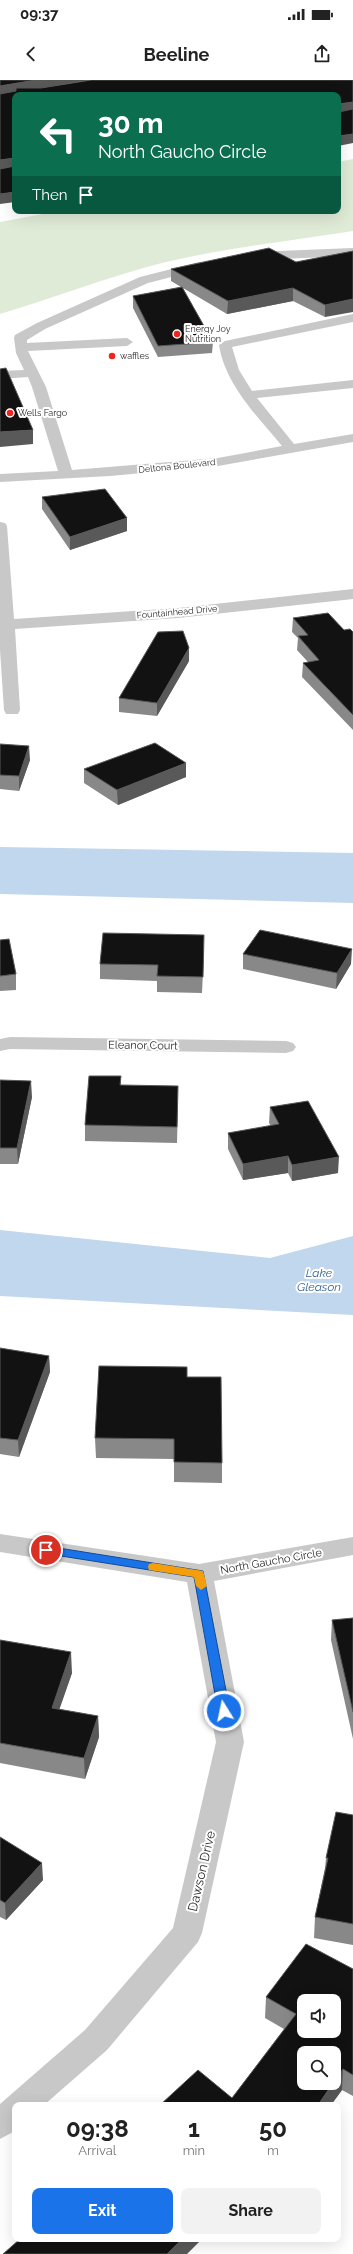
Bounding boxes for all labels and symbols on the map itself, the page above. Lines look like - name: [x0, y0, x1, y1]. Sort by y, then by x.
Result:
- place label: Energy Joy Nutrition: [185, 324, 231, 344]
- marker: Energy Joy Nutrition: [172, 329, 182, 339]
- marker: waffles: [107, 351, 117, 361]
- place label: waffles: [120, 351, 150, 361]
- marker: Wells Fargo: [5, 408, 15, 418]
- place label: Wells Fargo: [18, 408, 67, 418]
- street label: Deltona Boulevard: [138, 457, 216, 475]
- street label: Fountainhead Drive: [136, 603, 218, 621]
- street label: Eleanor Court: [108, 1038, 178, 1053]
- water label: Lake Gleason: [297, 1266, 341, 1294]
- pin: [29, 1533, 63, 1567]
- street label: North Gaucho Circle: [219, 1546, 323, 1577]
- position arrow: [203, 1690, 245, 1732]
- street label: Dawson Drive: [185, 1829, 218, 1913]

